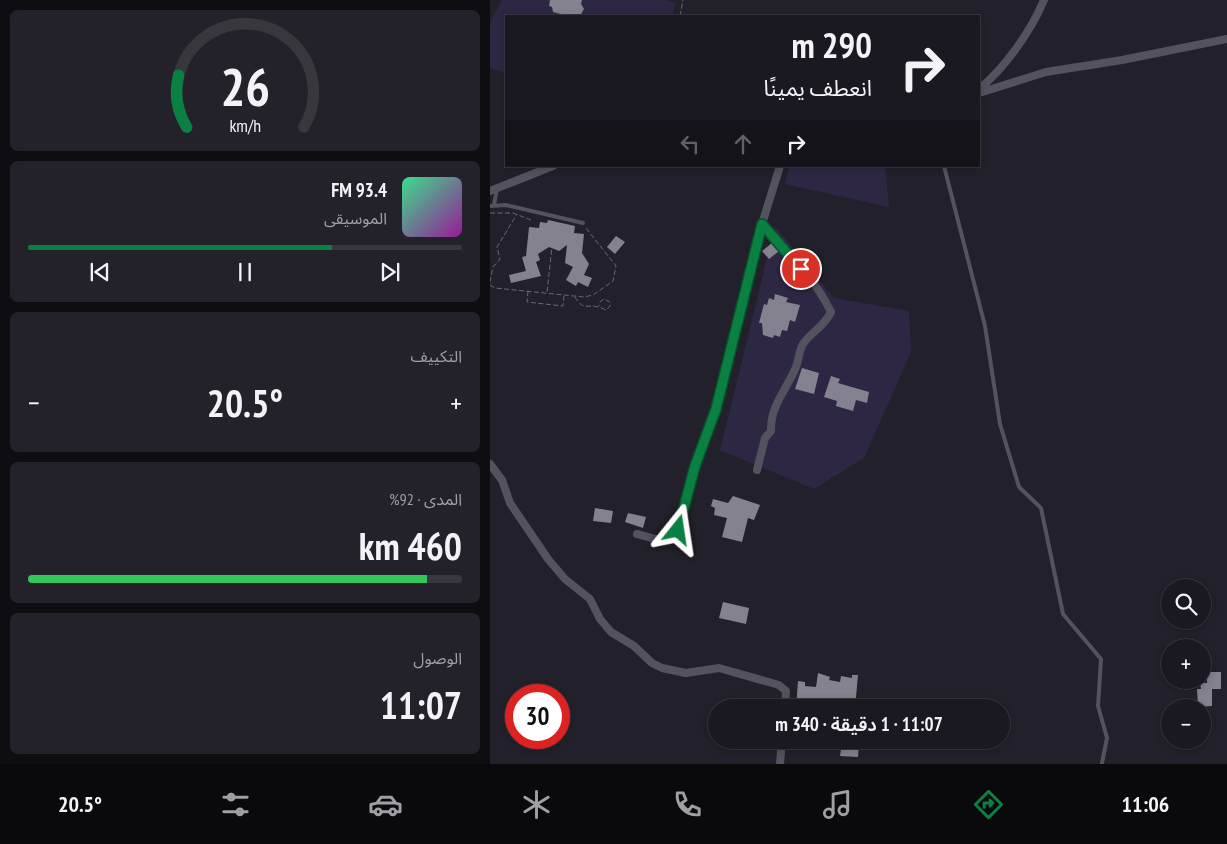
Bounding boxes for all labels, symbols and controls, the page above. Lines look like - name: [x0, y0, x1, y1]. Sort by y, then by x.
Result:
- text: 290 m: [791, 22, 872, 68]
- icon: right: [890, 35, 955, 100]
- text: 26: [220, 53, 270, 120]
- text: انعطف يمينًا: [763, 74, 872, 102]
- text: km/h: [229, 114, 261, 137]
- icon: left: [676, 130, 704, 158]
- icon: ahead: [729, 130, 757, 158]
- icon: right: [782, 130, 810, 158]
- text: 93.4 FM: [331, 178, 387, 202]
- text: الموسيقى: [324, 208, 387, 228]
- pin: [780, 248, 822, 290]
- icon: arrive: [787, 255, 815, 283]
- icon: previous: [86, 258, 114, 286]
- icon: pause: [231, 258, 259, 286]
- icon: next: [376, 258, 404, 286]
- text: التكييف: [410, 346, 462, 366]
- text: 20.5°: [207, 378, 283, 427]
- text: −: [28, 384, 40, 421]
- text: +: [450, 384, 462, 421]
- text: المدى · 92%: [389, 489, 462, 509]
- position arrow: [651, 503, 703, 555]
- text: 460 km: [359, 521, 462, 570]
- map controls: [1161, 579, 1211, 749]
- button: search: [1161, 579, 1211, 629]
- button: +: [1161, 639, 1211, 689]
- text: الوصول: [413, 648, 462, 668]
- text: 11:07: [380, 680, 462, 729]
- speed limit sign: 30: [505, 684, 570, 749]
- button: −: [1161, 699, 1211, 749]
- text: 11:07 · 1 دقيقة · 340 m: [775, 712, 943, 736]
- icon: filters: [218, 787, 253, 822]
- icon: car: [368, 787, 403, 822]
- icon: climate: [519, 787, 554, 822]
- icon: phone: [670, 787, 705, 822]
- icon: music: [820, 787, 855, 822]
- icon: directions: [971, 787, 1006, 822]
- text: 20.5°: [58, 790, 102, 818]
- text: 11:06: [1122, 790, 1169, 818]

